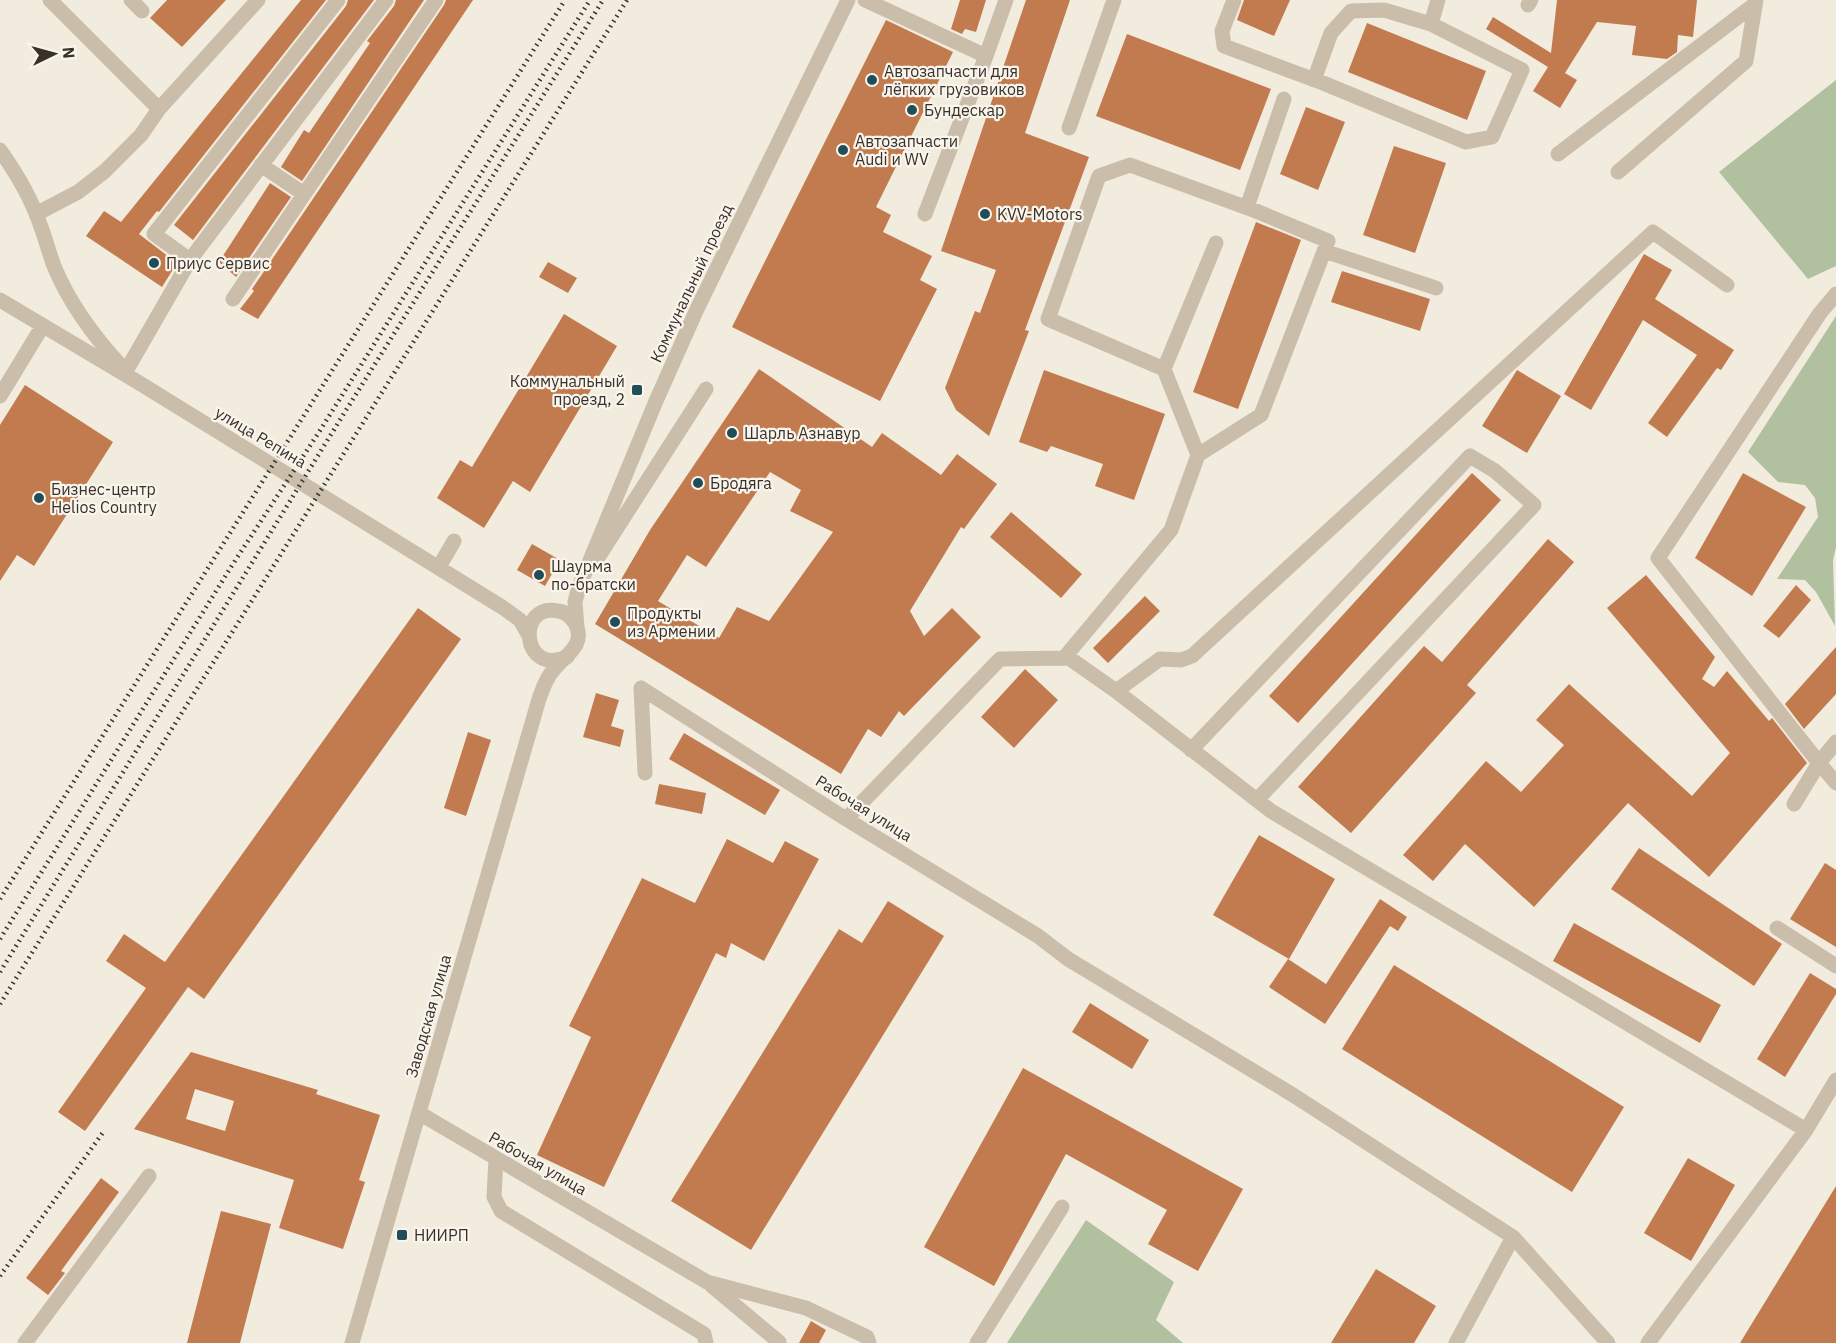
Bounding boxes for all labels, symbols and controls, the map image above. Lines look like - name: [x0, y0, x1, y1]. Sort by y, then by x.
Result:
- north arrow: [24, 24, 84, 84]
- text: N: [58, 46, 79, 59]
- place label: Автозапчасти для лёгких грузовиков: [884, 61, 1025, 99]
- marker: Автозапчасти для лёгких грузовиков: [865, 73, 879, 87]
- place label: Бундескар: [924, 100, 1004, 120]
- marker: Бундескар: [905, 103, 919, 117]
- place label: Автозапчасти Audi и WV: [855, 131, 958, 169]
- marker: Автозапчасти Audi и WV: [836, 143, 850, 157]
- street label: Коммунальный проезд: [645, 200, 737, 366]
- place label: KVV-Motors: [997, 204, 1083, 224]
- marker: KVV-Motors: [978, 207, 992, 221]
- place label: Приус Сервис: [166, 253, 270, 273]
- marker: Приус Сервис: [147, 256, 161, 270]
- place label: Коммунальный проезд, 2: [510, 371, 625, 409]
- marker: Коммунальный проезд, 2: [630, 383, 644, 397]
- street label: улица Репина: [212, 402, 311, 472]
- place label: Шарль Азнавур: [744, 423, 861, 443]
- marker: Шарль Азнавур: [725, 426, 739, 440]
- place label: Бродяга: [710, 473, 772, 493]
- marker: Бродяга: [691, 476, 705, 490]
- place label: Бизнес-центр Helios Country: [51, 479, 157, 517]
- marker: Бизнес-центр Helios Country: [32, 491, 46, 505]
- place label: Шаурма по-братски: [551, 556, 636, 594]
- marker: Шаурма по-братски: [532, 568, 546, 582]
- place label: Продукты из Армении: [627, 603, 716, 641]
- marker: Продукты из Армении: [608, 615, 622, 629]
- street label: Рабочая улица: [812, 770, 916, 846]
- street label: Заводская улица: [401, 952, 455, 1080]
- street label: Рабочая улица: [485, 1127, 591, 1199]
- place label: НИИРП: [414, 1225, 469, 1245]
- marker: НИИРП: [395, 1228, 409, 1242]

